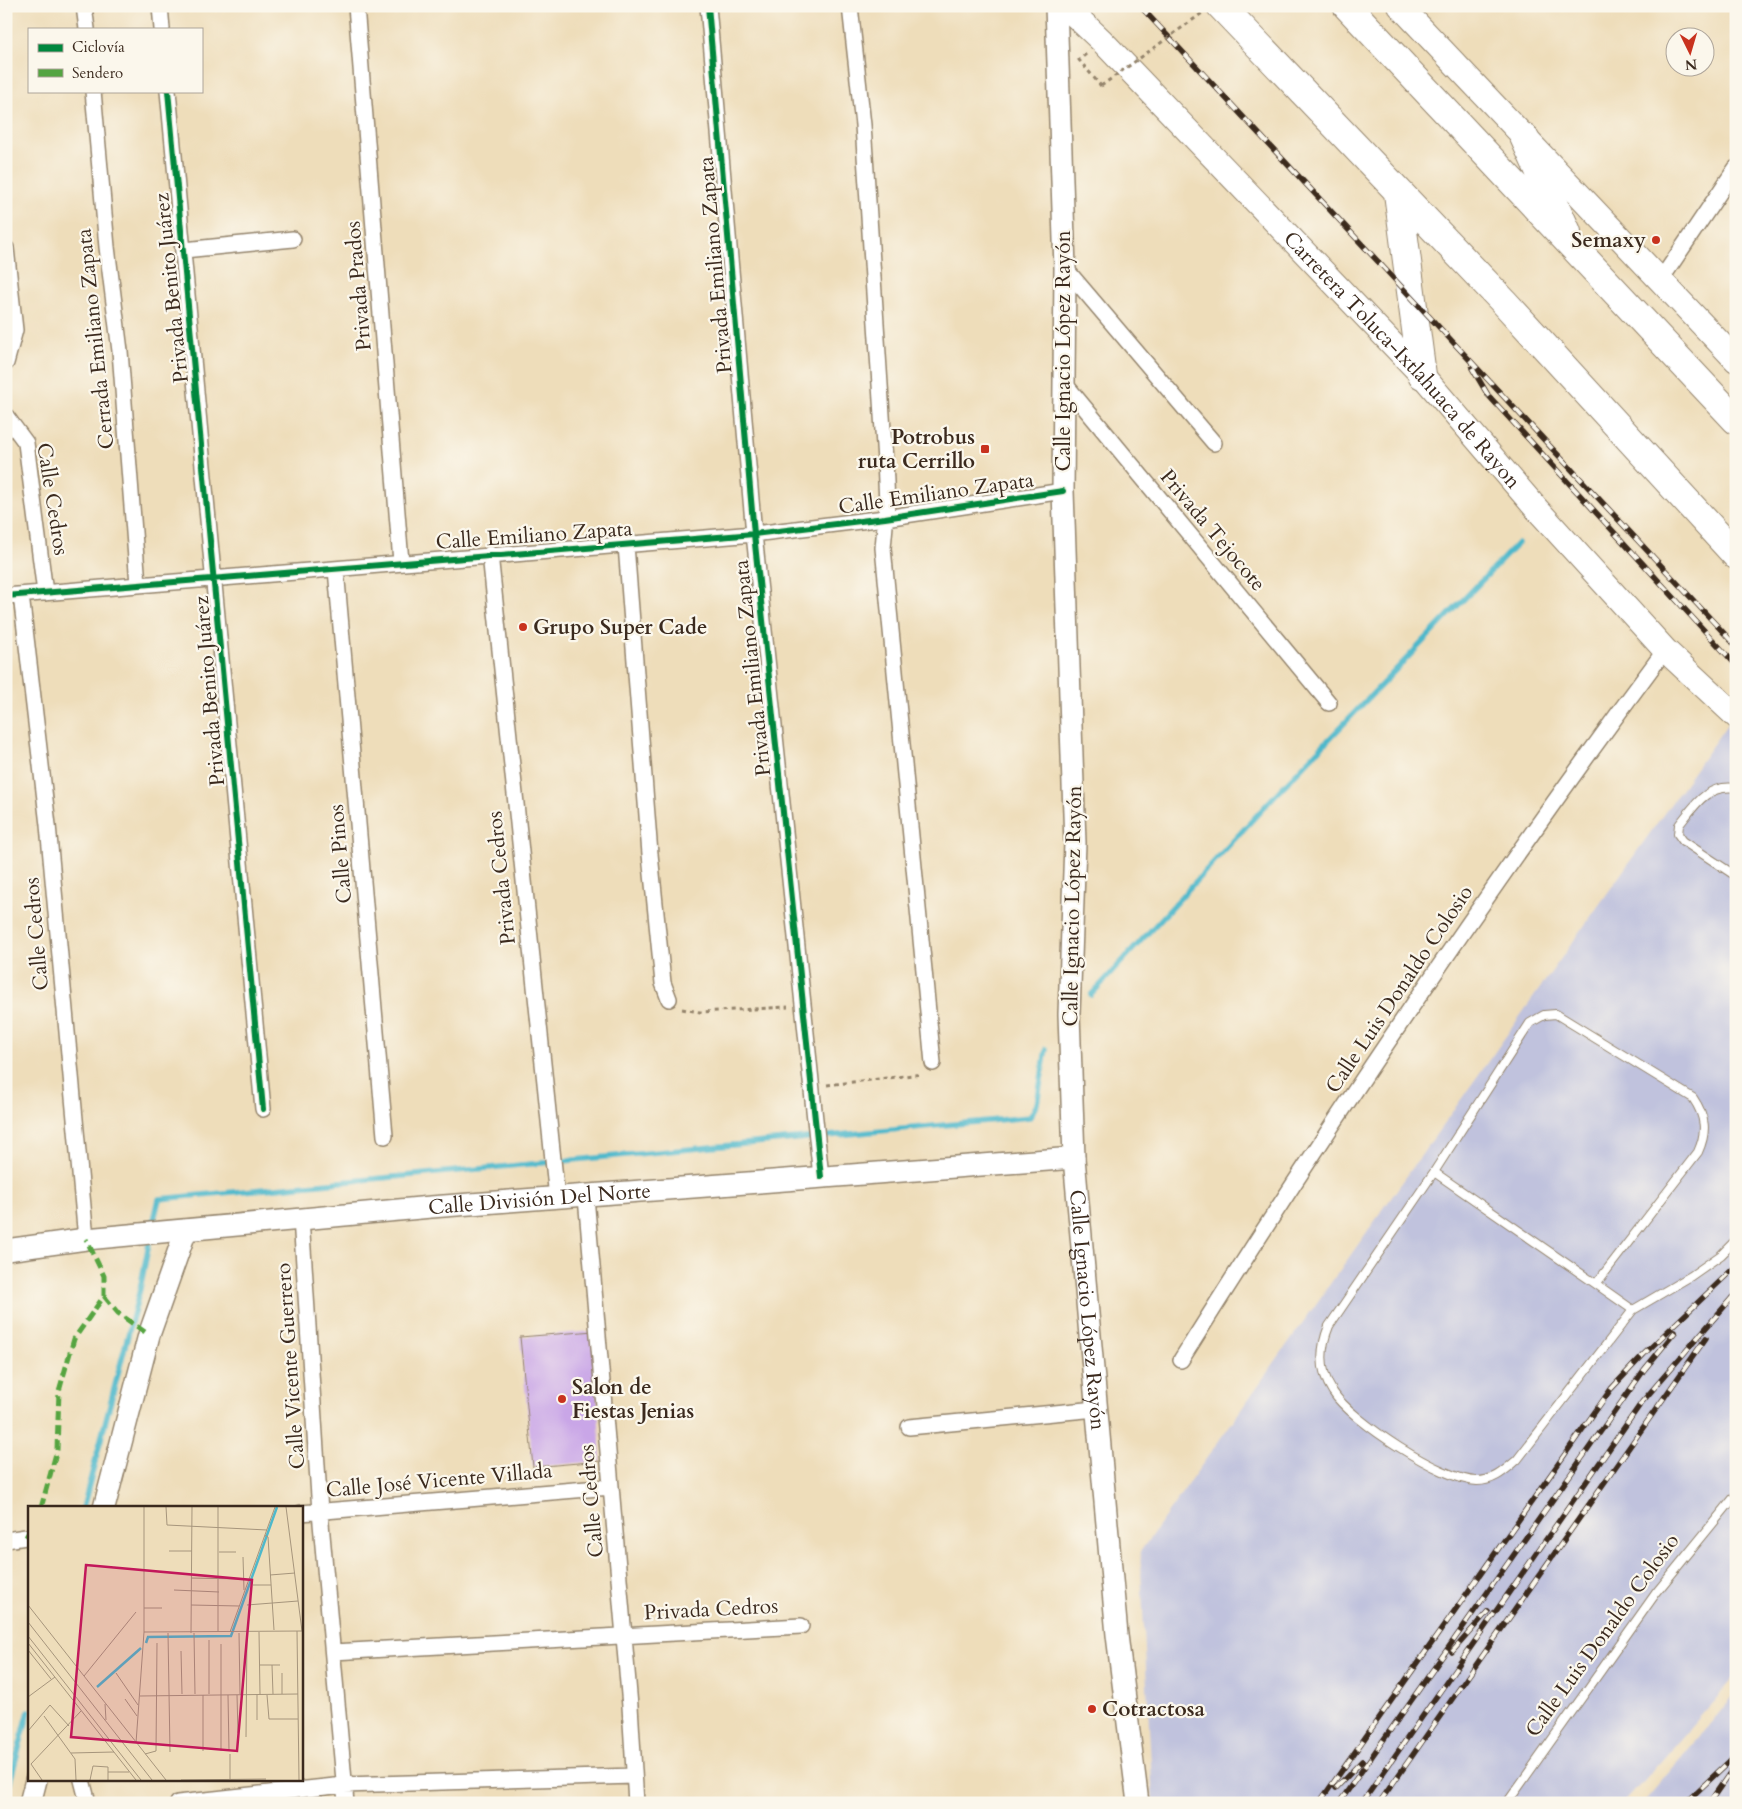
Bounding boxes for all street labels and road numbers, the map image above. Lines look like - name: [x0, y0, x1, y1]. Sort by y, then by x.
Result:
- street label: Privada Emiliano Zapata: [692, 155, 739, 375]
- street label: Privada Benito Juárez: [147, 191, 196, 385]
- street label: Privada Prados: [338, 220, 379, 352]
- street label: Carretera Toluca-Ixtlahuaca de Rayon: [1277, 225, 1527, 495]
- street label: Cerrada Emiliano Zapata: [69, 227, 122, 451]
- street label: Calle Ignacio López Rayón: [1049, 230, 1078, 472]
- street label: Calle Cedros: [29, 441, 76, 558]
- street label: Privada Tejocote: [1153, 463, 1272, 597]
- street label: Calle Emiliano Zapata: [837, 465, 1036, 522]
- street label: Calle Emiliano Zapata: [435, 514, 633, 557]
- street label: Privada Emiliano Zapata: [727, 558, 778, 778]
- street label: Privada Benito Juárez: [187, 594, 232, 787]
- street label: Calle Ignacio López Rayón: [1056, 785, 1089, 1027]
- street label: Calle Pinos: [322, 803, 359, 905]
- street label: Privada Cedros: [480, 810, 523, 946]
- street label: Calle Cedros: [17, 876, 56, 992]
- street label: Calle Luis Donaldo Colosio: [1319, 880, 1480, 1099]
- street label: Calle División Del Norte: [427, 1176, 652, 1222]
- street label: Calle Ignacio López Rayón: [1062, 1188, 1112, 1431]
- street label: Calle Vicente Guerrero: [269, 1262, 312, 1470]
- street label: Calle Cedros: [572, 1443, 611, 1559]
- street label: Calle José Vicente Villada: [325, 1456, 553, 1505]
- street label: Calle Luis Donaldo Colosio: [1519, 1528, 1686, 1743]
- street label: Privada Cedros: [643, 1592, 779, 1627]

